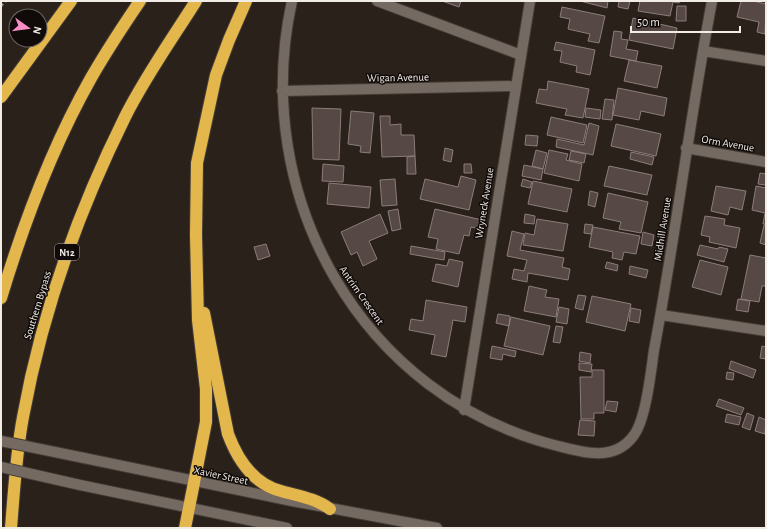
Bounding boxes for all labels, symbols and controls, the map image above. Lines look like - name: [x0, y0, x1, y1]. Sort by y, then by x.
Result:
- north arrow: [8, 8, 48, 48]
- scale bar: [631, 8, 740, 34]
- text: 50 m: [637, 16, 660, 28]
- text: N: [31, 25, 43, 35]
- street label: Wigan Avenue: [367, 71, 429, 84]
- street label: Orm Avenue: [701, 133, 755, 154]
- street label: Wryneck Avenue: [473, 167, 496, 239]
- street label: Midhill Avenue: [652, 196, 673, 262]
- road number: N12: [55, 244, 79, 260]
- street label: Antrim Crescent: [337, 264, 386, 327]
- street label: Southern Bypass: [22, 270, 53, 341]
- street label: Xavier Street: [193, 464, 249, 487]

